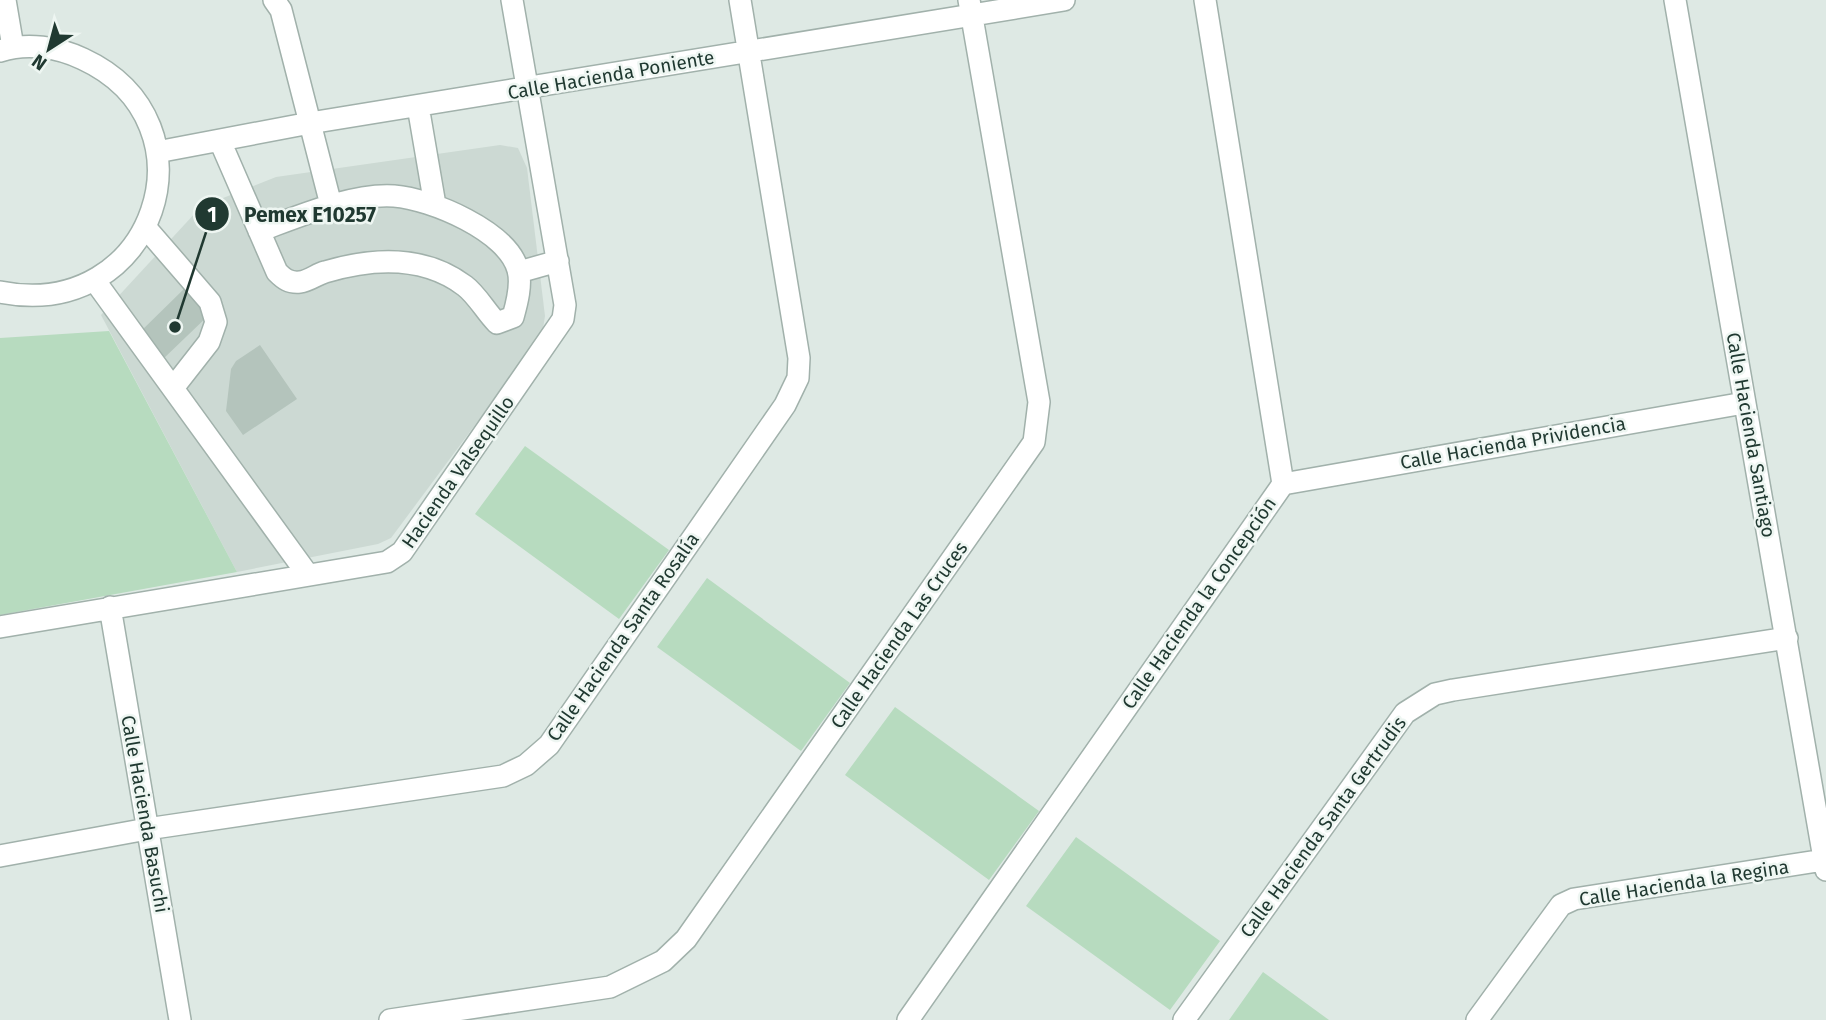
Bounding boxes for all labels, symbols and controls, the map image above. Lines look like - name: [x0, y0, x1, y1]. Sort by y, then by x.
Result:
- north arrow: [14, 14, 84, 84]
- street label: Calle Hacienda Poniente: [506, 45, 716, 105]
- text: N: [27, 49, 51, 75]
- callout: Pemex E10257: [195, 193, 390, 235]
- text: 1: [207, 202, 217, 228]
- text: Pemex E10257: [244, 202, 376, 228]
- street label: Calle Hacienda Santiago: [1722, 331, 1780, 539]
- street label: Hacienda Valsequillo: [397, 391, 519, 553]
- street label: Calle Hacienda Prividencia: [1398, 412, 1628, 474]
- street label: Calle Hacienda la Concepción: [1117, 493, 1281, 713]
- street label: Calle Hacienda Santa Rosalía: [542, 528, 704, 746]
- street label: Calle Hacienda Las Cruces: [826, 537, 972, 733]
- street label: Calle Hacienda Santa Gertrudis: [1235, 712, 1411, 942]
- street label: Calle Hacienda Basuchi: [116, 713, 174, 915]
- street label: Calle Hacienda la Regina: [1577, 855, 1791, 911]

